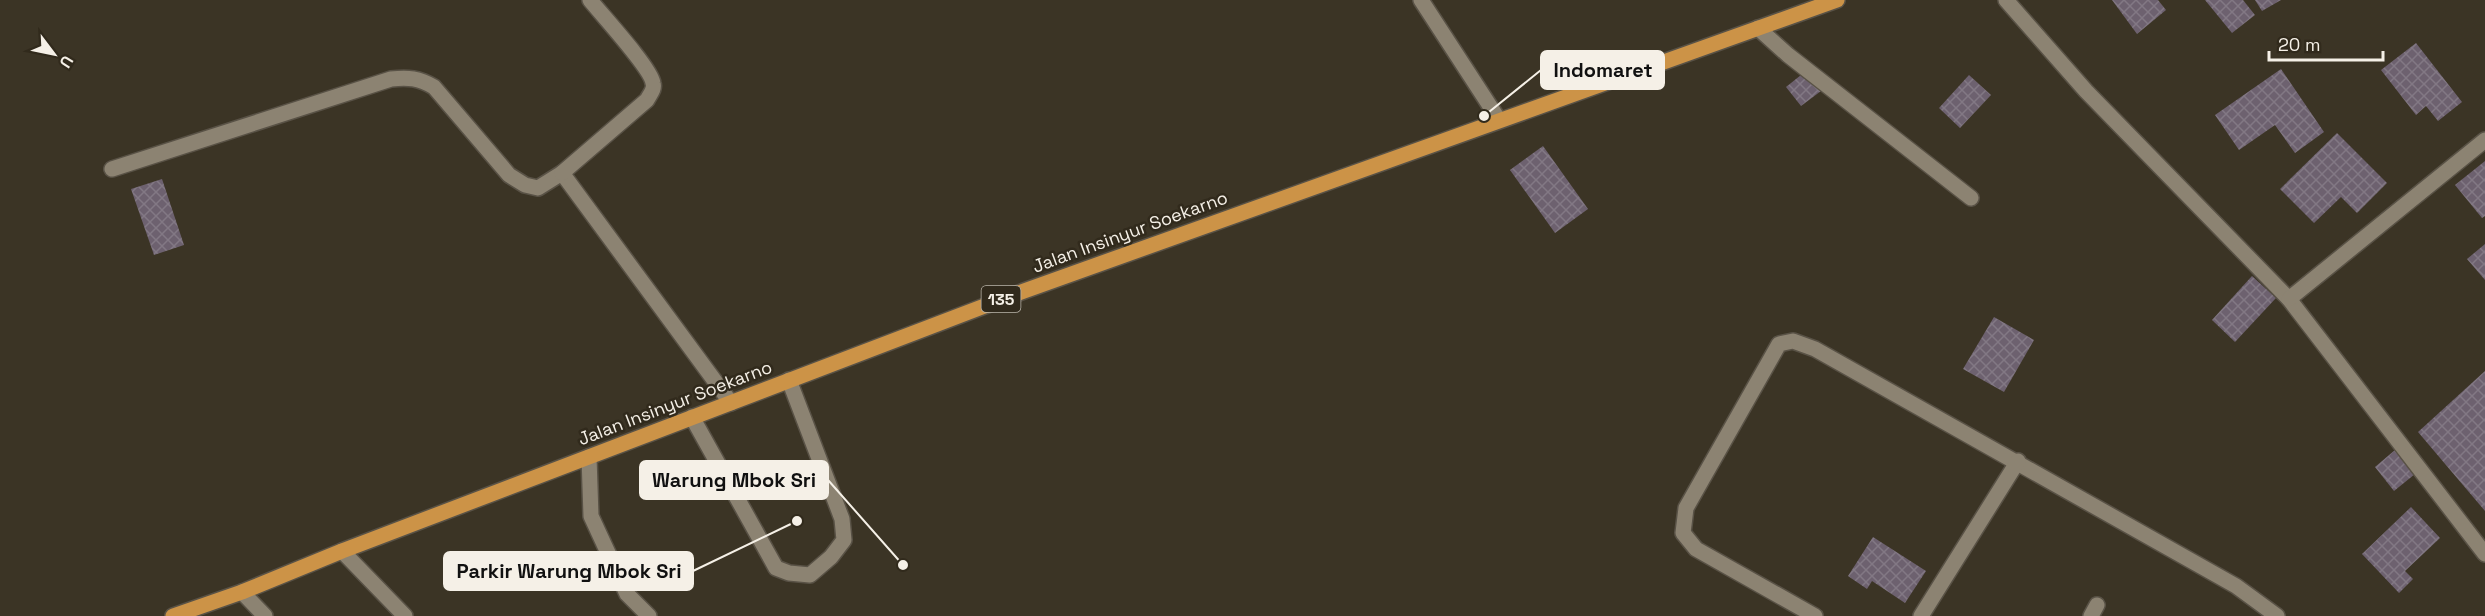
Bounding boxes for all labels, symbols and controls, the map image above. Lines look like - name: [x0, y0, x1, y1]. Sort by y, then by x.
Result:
- north arrow: [24, 24, 84, 84]
- scale bar: [2269, 24, 2383, 62]
- text: 20 m: [2278, 33, 2321, 56]
- callout: Indomaret: [1541, 51, 1664, 89]
- text: U: [55, 52, 78, 72]
- text: Indomaret: [1553, 57, 1653, 83]
- street label: Jalan Insinyur Soekarno: [1029, 185, 1231, 278]
- road number: 135: [982, 286, 1020, 312]
- street label: Jalan Insinyur Soekarno: [574, 355, 775, 450]
- callout: Warung Mbok Sri: [640, 461, 828, 499]
- text: Warung Mbok Sri: [652, 467, 816, 493]
- callout: Parkir Warung Mbok Sri: [444, 552, 693, 590]
- text: Parkir Warung Mbok Sri: [457, 558, 682, 584]

